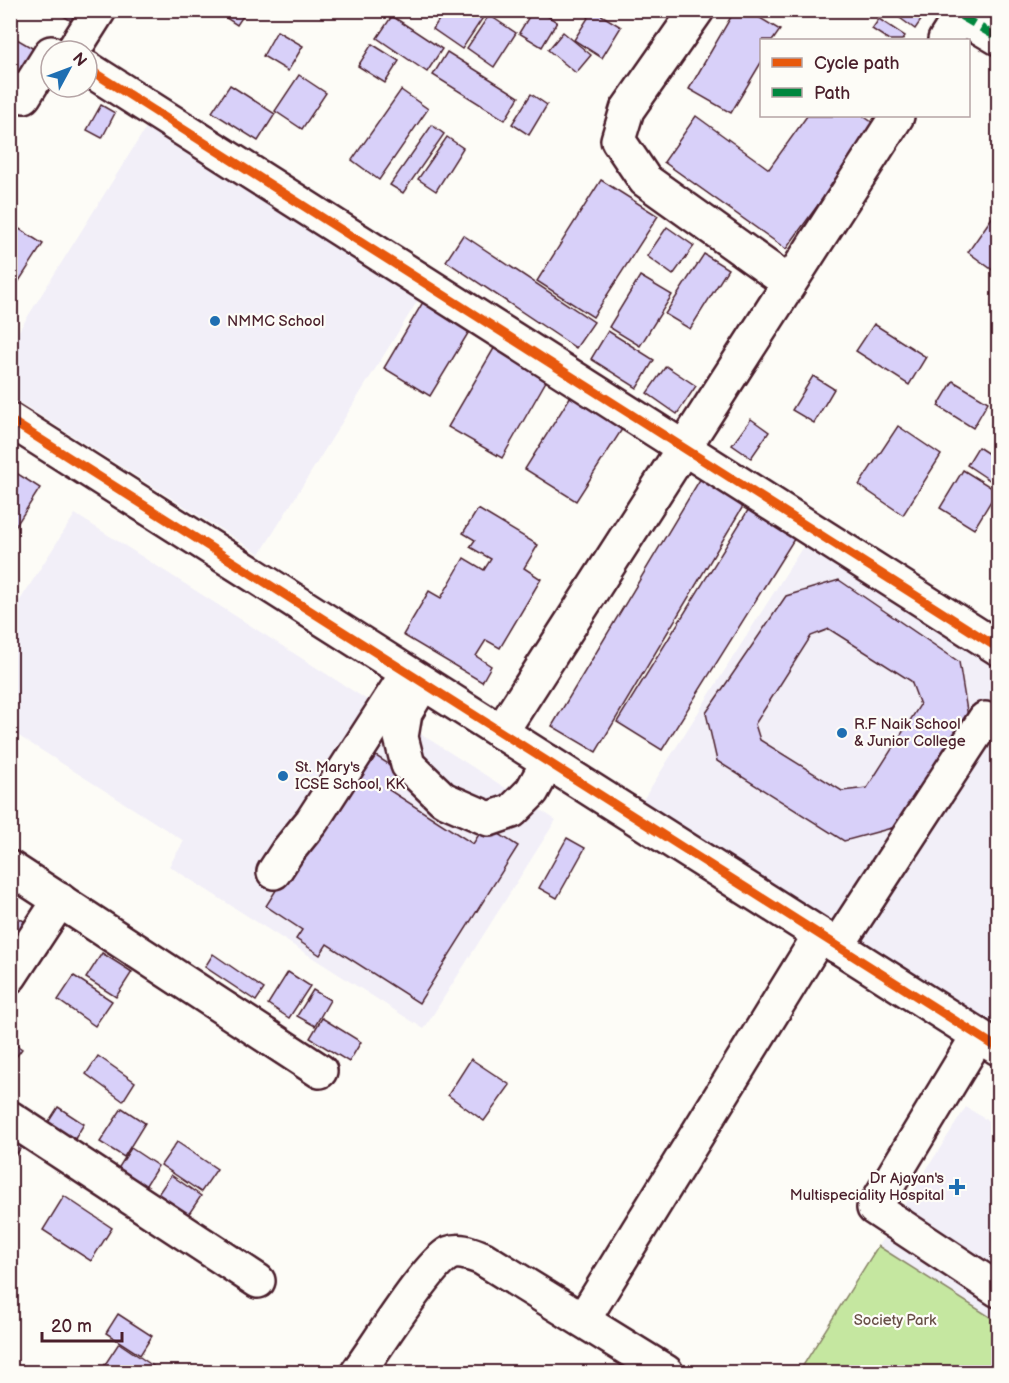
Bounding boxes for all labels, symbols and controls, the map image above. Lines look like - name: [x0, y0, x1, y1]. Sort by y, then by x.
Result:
- north arrow: [39, 39, 99, 99]
- legend: [760, 39, 970, 117]
- text: N: [68, 49, 90, 71]
- text: Cycle path: [814, 53, 900, 74]
- text: Path: [814, 83, 850, 104]
- place label: NMMC School: [227, 312, 324, 331]
- marker: NMMC School: [208, 314, 222, 328]
- place label: R.F Naik School & Junior College: [854, 715, 966, 751]
- marker: R.F Naik School & Junior College: [835, 726, 849, 740]
- place label: St. Mary's ICSE School, KK: [295, 758, 405, 794]
- marker: St. Mary's ICSE School, KK: [276, 769, 290, 783]
- place label: Dr Ajayan's Multispeciality Hospital: [790, 1169, 945, 1205]
- marker: Dr Ajayan's Multispeciality Hospital: [948, 1178, 966, 1196]
- scale bar: [42, 1305, 122, 1343]
- park label: Society Park: [854, 1311, 937, 1330]
- text: 20 m: [51, 1316, 92, 1337]

